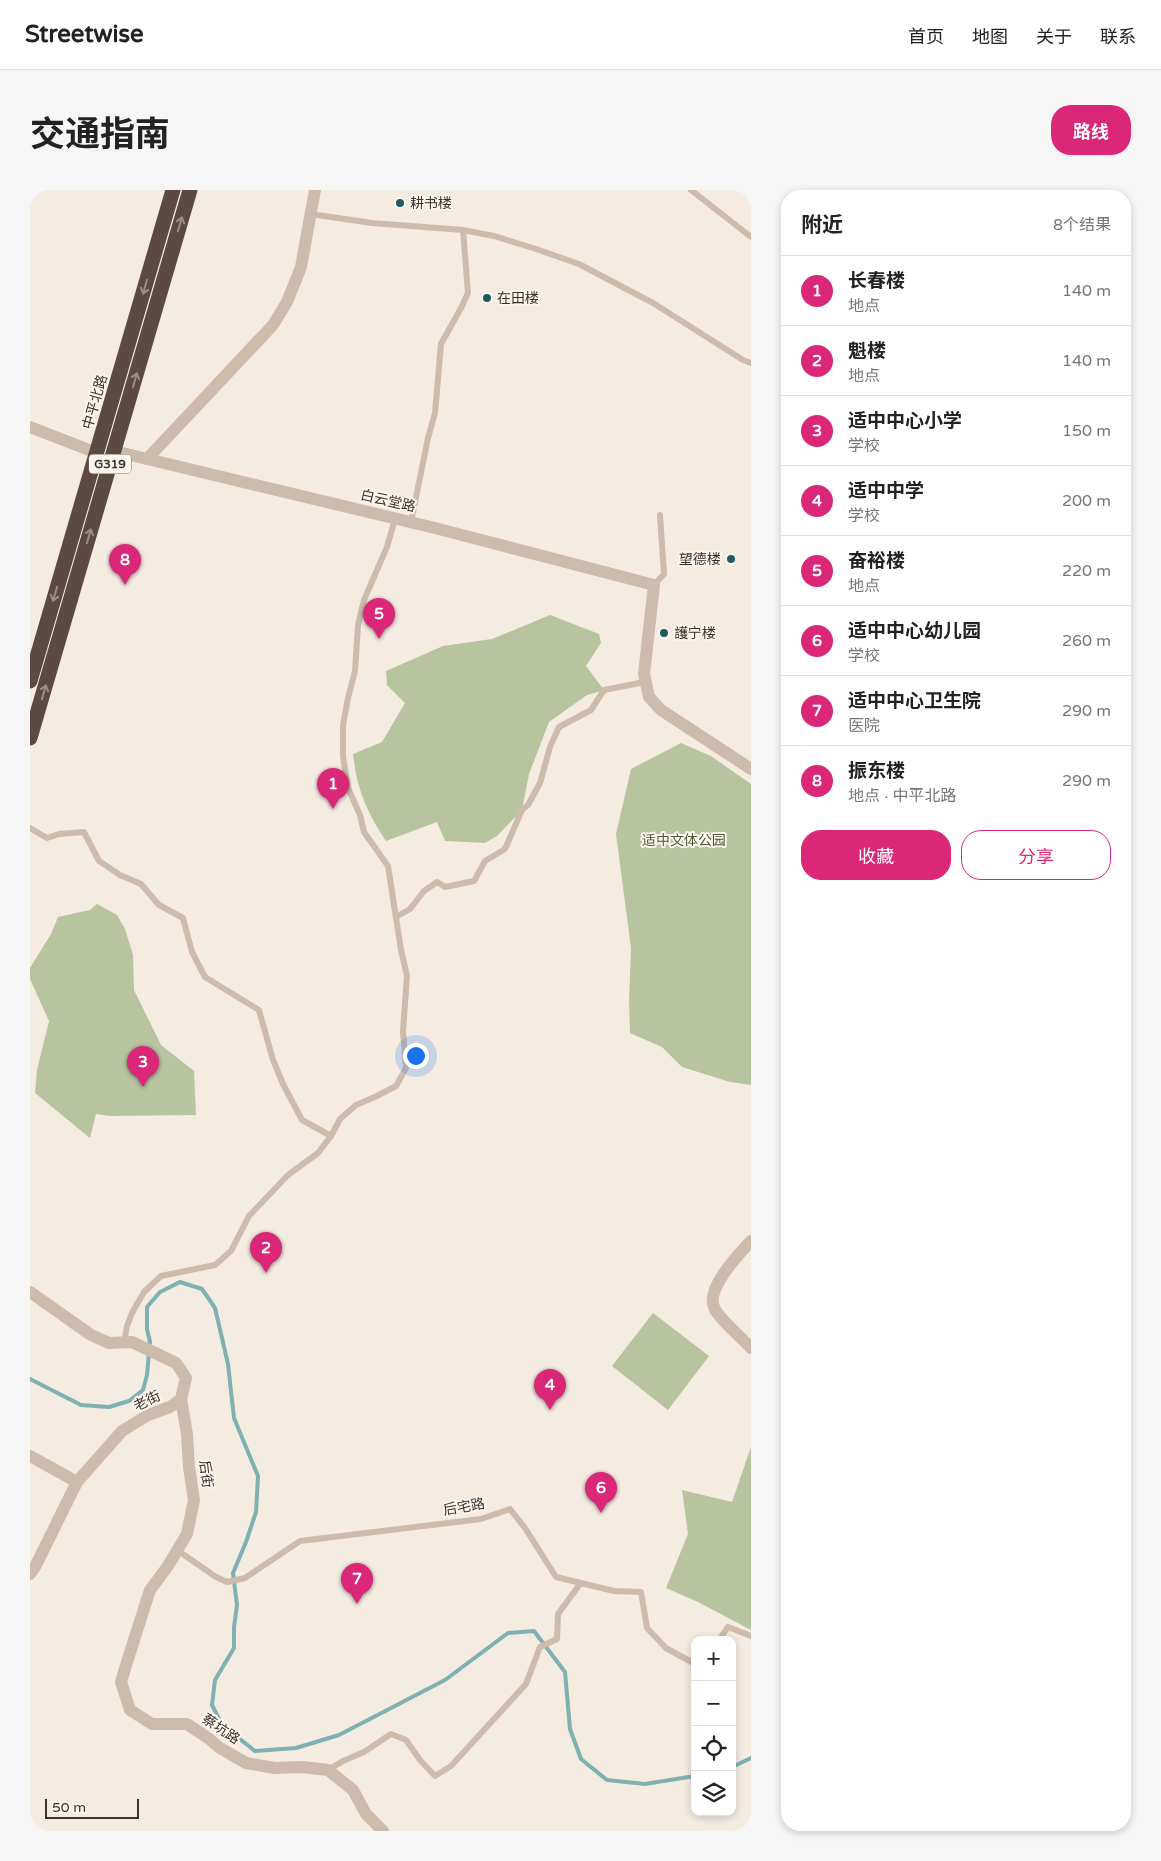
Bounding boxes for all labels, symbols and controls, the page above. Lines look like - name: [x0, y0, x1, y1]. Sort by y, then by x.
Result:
- text: Streetwise: [25, 20, 144, 49]
- text: 首页: [908, 26, 944, 48]
- text: 地图: [972, 26, 1008, 48]
- text: 关于: [1036, 26, 1072, 48]
- text: 联系: [1100, 26, 1136, 48]
- button: 路线: [1051, 105, 1131, 155]
- text: 交通指南: [30, 114, 170, 156]
- place label: 耕书楼: [410, 195, 452, 212]
- marker: 耕书楼: [394, 197, 406, 209]
- text: 附近: [801, 213, 843, 238]
- text: 8个结果: [1053, 215, 1111, 235]
- one-way arrow: [176, 216, 186, 232]
- text: 长春楼: [848, 270, 905, 292]
- one-way arrow: [140, 279, 150, 295]
- text: 1: [812, 281, 822, 301]
- text: 140 m: [1062, 281, 1111, 301]
- place label: 在田楼: [497, 290, 539, 307]
- marker: 在田楼: [481, 292, 493, 304]
- text: 地点: [848, 296, 880, 316]
- text: 魁楼: [848, 340, 886, 362]
- text: 2: [812, 351, 822, 371]
- text: 140 m: [1062, 351, 1111, 371]
- text: 地点: [848, 366, 880, 386]
- one-way arrow: [130, 372, 140, 388]
- street label: 中平北路: [79, 373, 111, 431]
- text: 适中中心小学: [848, 410, 962, 432]
- text: 3: [812, 421, 822, 441]
- text: 150 m: [1062, 421, 1111, 441]
- text: 学校: [848, 436, 880, 456]
- road number: G319: [89, 454, 131, 474]
- text: 适中中学: [848, 480, 924, 502]
- street label: 白云堂路: [359, 486, 417, 516]
- text: 4: [812, 491, 822, 511]
- text: 200 m: [1062, 491, 1111, 511]
- text: 学校: [848, 506, 880, 526]
- one-way arrow: [85, 528, 95, 544]
- pin: 8: [109, 544, 141, 585]
- text: 奋裕楼: [848, 550, 905, 572]
- place label: 望德楼: [679, 551, 721, 568]
- marker: 望德楼: [725, 553, 737, 565]
- text: 5: [812, 561, 822, 581]
- text: 220 m: [1062, 561, 1111, 581]
- text: 地点: [848, 576, 880, 596]
- one-way arrow: [50, 586, 60, 602]
- pin: 5: [363, 598, 395, 639]
- text: 适中中心幼儿园: [848, 620, 981, 642]
- place label: 護宁楼: [674, 625, 716, 642]
- marker: 護宁楼: [658, 627, 670, 639]
- text: 6: [812, 631, 822, 651]
- text: 260 m: [1062, 631, 1111, 651]
- text: 学校: [848, 646, 880, 666]
- one-way arrow: [39, 684, 49, 700]
- text: 适中中心卫生院: [848, 690, 981, 712]
- text: 7: [812, 701, 822, 721]
- text: 290 m: [1062, 701, 1111, 721]
- text: 医院: [848, 716, 880, 736]
- text: 振东楼: [848, 760, 905, 782]
- pin: 1: [317, 768, 349, 809]
- text: 8: [812, 771, 822, 791]
- text: 290 m: [1062, 771, 1111, 791]
- text: 地点 · 中平北路: [848, 786, 956, 806]
- button: 收藏: [801, 830, 951, 880]
- button: 分享: [961, 830, 1111, 880]
- park label: 适中文体公园: [642, 832, 726, 849]
- your location: [403, 1043, 429, 1069]
- pin: 3: [127, 1046, 159, 1087]
- pin: 2: [250, 1232, 282, 1273]
- pin: 4: [534, 1369, 566, 1410]
- street label: 老街: [131, 1387, 163, 1415]
- street label: 后街: [196, 1459, 216, 1489]
- pin: 6: [585, 1472, 617, 1513]
- street label: 后宅路: [442, 1495, 486, 1519]
- pin: 7: [341, 1563, 373, 1604]
- map controls: [691, 1636, 736, 1816]
- button: +: [691, 1636, 736, 1681]
- button: −: [691, 1681, 736, 1726]
- street label: 蔡坑路: [199, 1710, 243, 1748]
- button: locate: [691, 1726, 736, 1771]
- button: layers: [691, 1771, 736, 1816]
- scale bar: [45, 1796, 139, 1819]
- text: 50 m: [52, 1799, 86, 1816]

